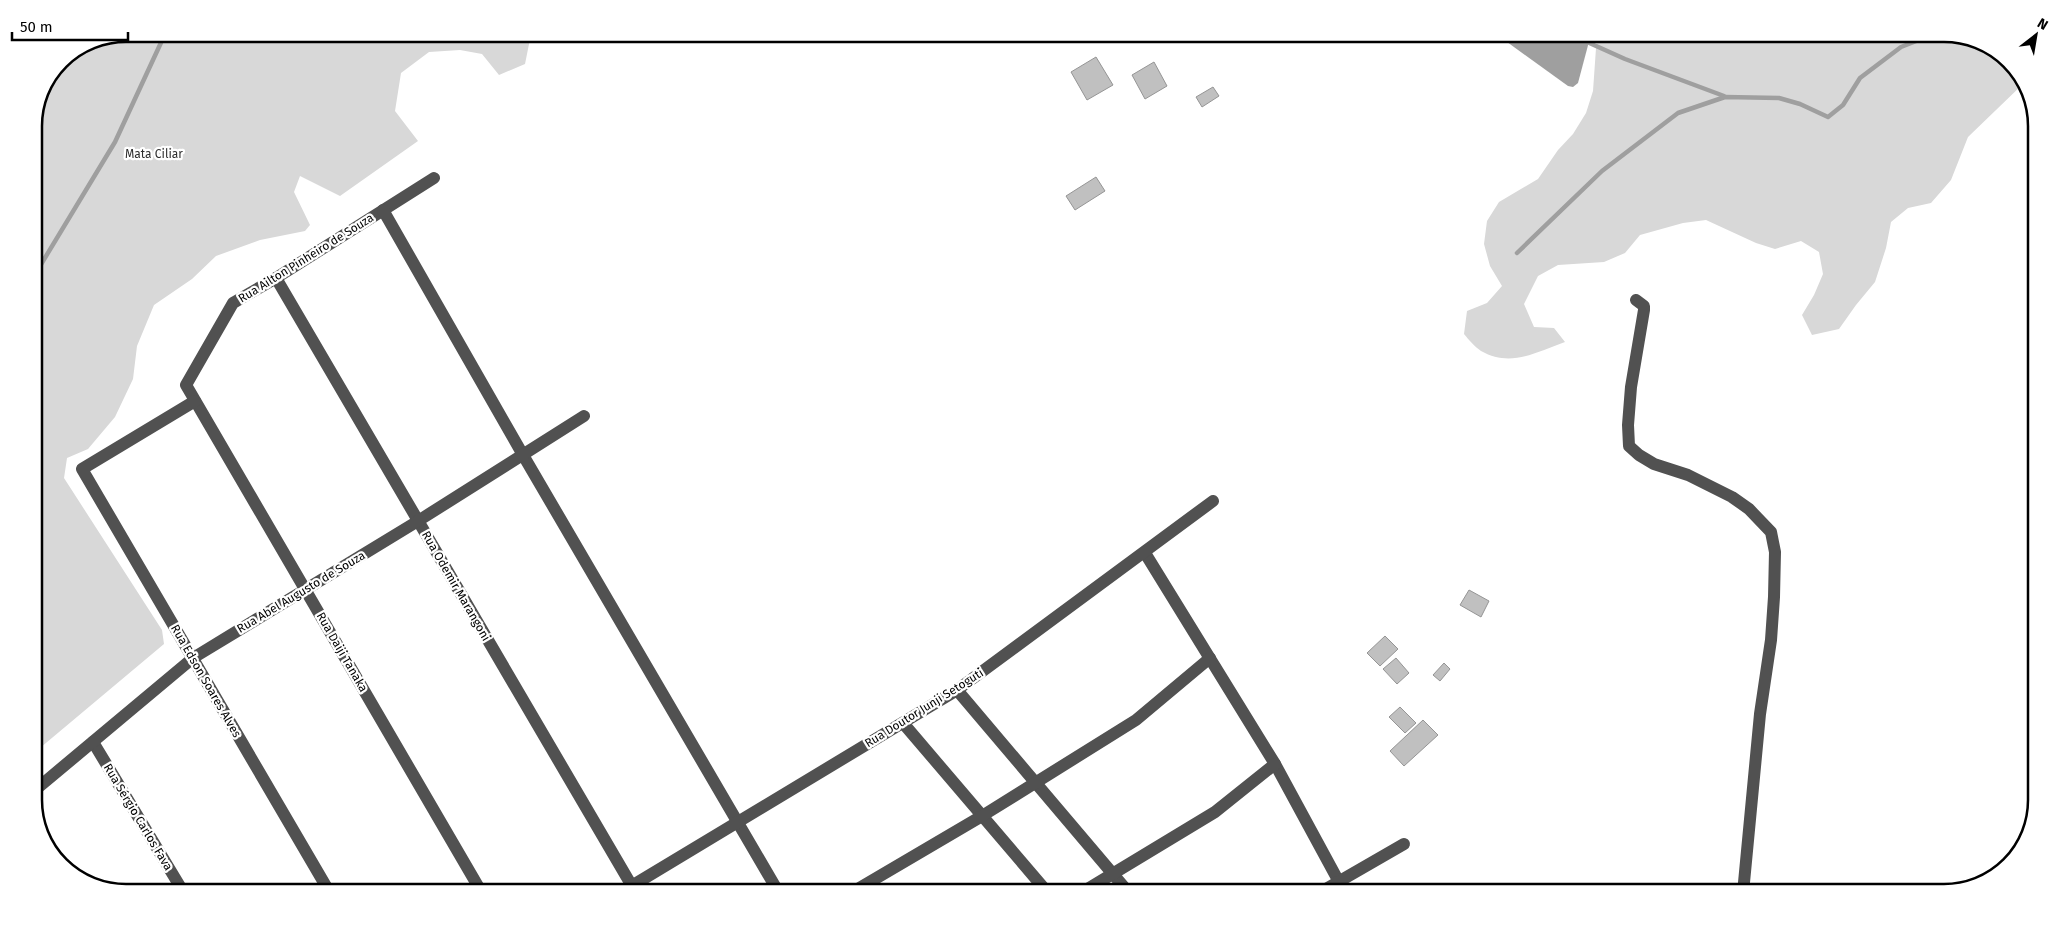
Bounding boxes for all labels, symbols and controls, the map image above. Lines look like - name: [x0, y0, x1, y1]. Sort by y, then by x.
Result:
- scale bar: [12, 10, 129, 42]
- north arrow: [2011, 10, 2061, 60]
- text: N: [2034, 15, 2051, 34]
- text: 50 m: [20, 18, 53, 36]
- park label: Mata Ciliar: [125, 147, 183, 161]
- street label: Rua Ailton Pinheiro de Souza: [236, 210, 376, 306]
- street label: Rua Odemir Marangoni: [419, 529, 493, 643]
- street label: Rua Abel Augusto de Souza: [234, 548, 368, 636]
- street label: Rua Daiji Tanaka: [314, 610, 370, 694]
- street label: Rua Edson Soares Alves: [168, 622, 244, 740]
- street label: Rua Doutor Junji Setoguti: [862, 666, 986, 750]
- street label: Rua Sérgio Carlos Fava: [101, 761, 175, 873]

